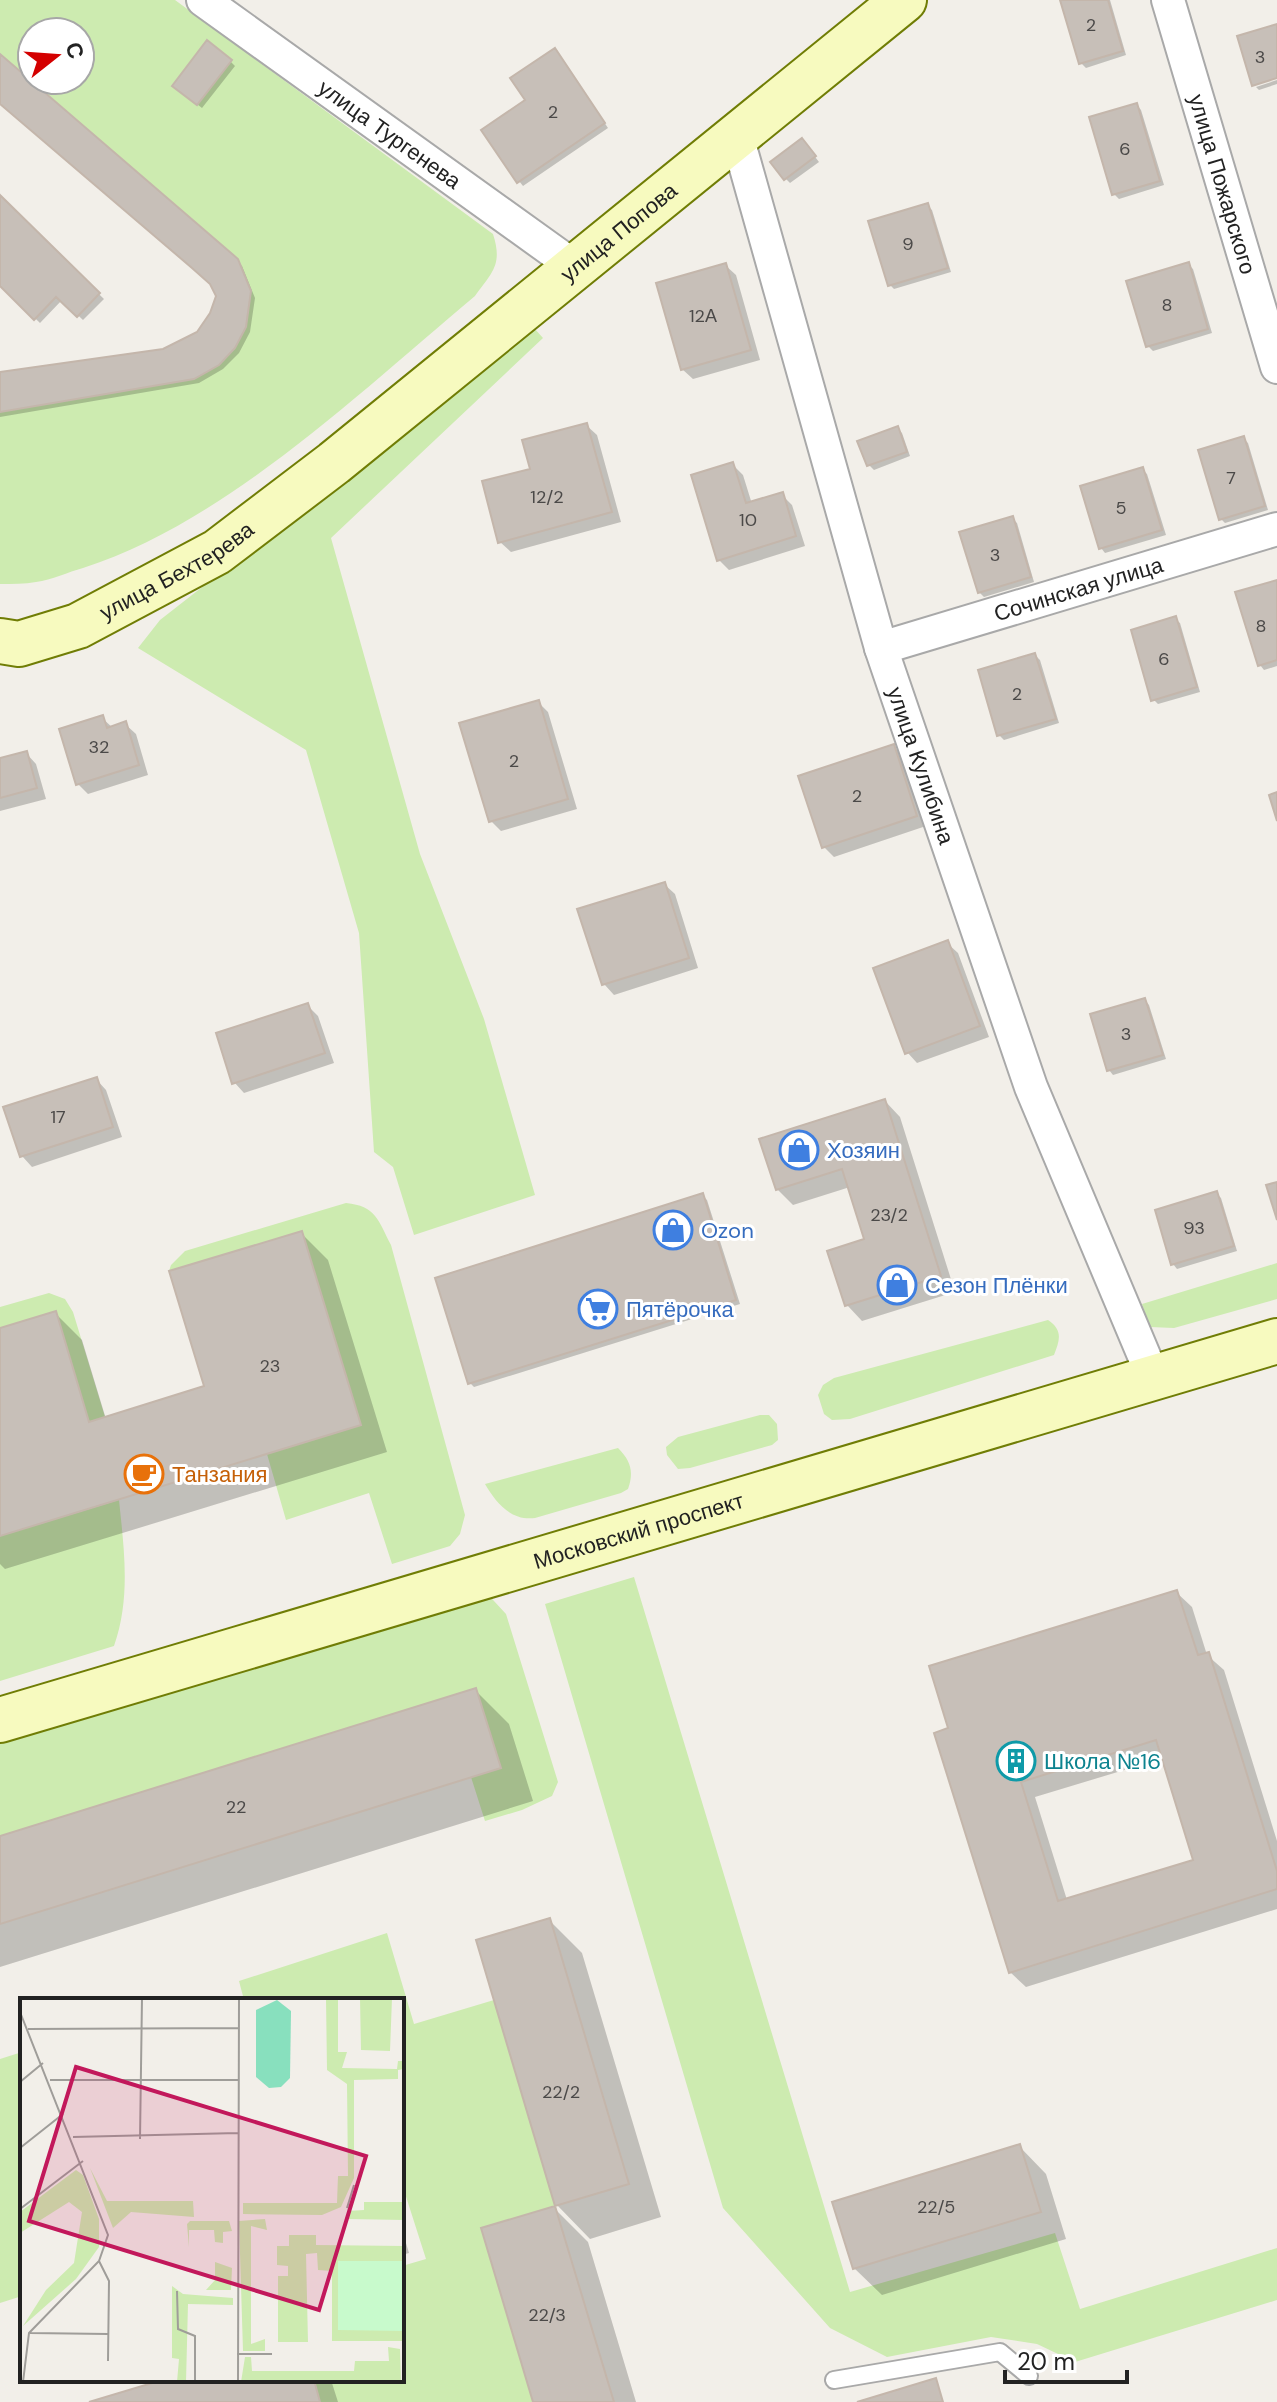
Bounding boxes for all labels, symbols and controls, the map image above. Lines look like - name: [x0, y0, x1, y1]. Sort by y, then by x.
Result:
- house number: 2: [1086, 13, 1096, 37]
- north arrow: [16, 16, 96, 96]
- text: С: [58, 38, 91, 62]
- house number: 3: [1255, 45, 1265, 69]
- street label: улица Тургенева: [313, 73, 468, 196]
- street label: улица Пожарского: [1182, 91, 1263, 277]
- house number: 2: [548, 100, 558, 124]
- house number: 6: [1119, 137, 1131, 161]
- street label: улица Попова: [554, 175, 684, 288]
- house number: 9: [902, 232, 914, 256]
- house number: 8: [1162, 293, 1172, 317]
- house number: 12А: [689, 304, 717, 328]
- house number: 7: [1226, 466, 1236, 490]
- house number: 12/2: [530, 485, 564, 509]
- house number: 5: [1116, 496, 1126, 520]
- house number: 10: [739, 508, 757, 532]
- street label: улица Бехтерева: [94, 514, 260, 626]
- house number: 3: [990, 543, 1000, 567]
- street label: Сочинская улица: [990, 549, 1167, 628]
- house number: 8: [1256, 614, 1266, 638]
- house number: 6: [1158, 647, 1170, 671]
- house number: 2: [1012, 682, 1022, 706]
- street label: улица Кулибина: [881, 683, 962, 849]
- house number: 32: [88, 735, 110, 759]
- house number: 2: [509, 749, 519, 773]
- house number: 2: [852, 784, 862, 808]
- house number: 3: [1121, 1022, 1131, 1046]
- house number: 17: [50, 1105, 66, 1129]
- shop icon: Хозяин: [778, 1129, 820, 1171]
- place label: Хозяин: [827, 1136, 900, 1165]
- house number: 23/2: [870, 1203, 908, 1227]
- shop icon: Ozon: [652, 1209, 694, 1251]
- place label: Ozon: [701, 1216, 754, 1245]
- house number: 93: [1183, 1216, 1205, 1240]
- shop icon: Сезон Плёнки: [876, 1264, 918, 1306]
- place label: Сезон Плёнки: [925, 1271, 1068, 1300]
- supermarket icon: Пятёрочка: [577, 1288, 619, 1330]
- place label: Пятёрочка: [626, 1295, 735, 1324]
- house number: 23: [259, 1354, 281, 1378]
- cafe icon: Танзания: [123, 1453, 165, 1495]
- place label: Танзания: [172, 1460, 268, 1489]
- street label: Московский проспект: [530, 1486, 747, 1575]
- building icon: Школа №16: [995, 1740, 1037, 1782]
- place label: Школа №16: [1044, 1747, 1161, 1776]
- house number: 22: [226, 1795, 246, 1819]
- inset map: [20, 1998, 404, 2382]
- house number: 22/2: [542, 2080, 580, 2104]
- house number: 22/5: [917, 2195, 955, 2219]
- house number: 22/3: [528, 2303, 566, 2327]
- scale bar: [1005, 2334, 1127, 2384]
- text: 20 m: [1017, 2346, 1075, 2377]

